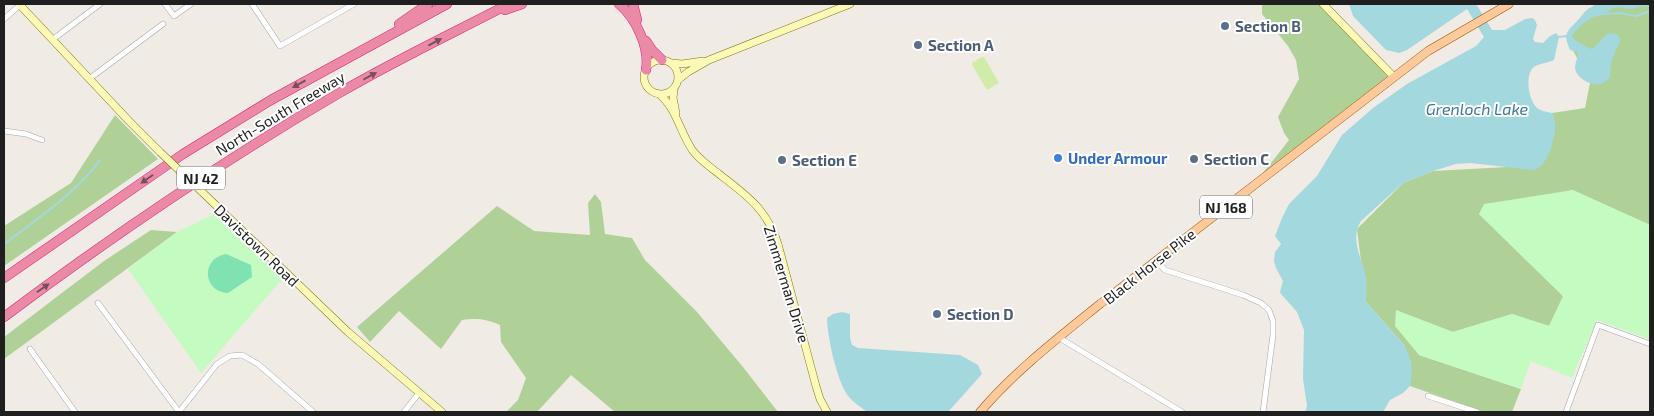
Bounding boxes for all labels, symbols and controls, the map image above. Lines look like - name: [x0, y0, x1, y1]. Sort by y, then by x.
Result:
- place label: Section B: [1235, 17, 1301, 35]
- marker: Section B: [1219, 20, 1231, 32]
- place label: Section A: [928, 36, 994, 54]
- one-way arrow: [427, 38, 442, 46]
- marker: Section A: [912, 39, 924, 51]
- street label: North-South Freeway: [212, 67, 348, 159]
- one-way arrow: [363, 72, 378, 80]
- one-way arrow: [292, 80, 307, 88]
- water label: Grenloch Lake: [1426, 99, 1529, 118]
- place label: Under Armour: [1068, 149, 1168, 167]
- place label: Section C: [1204, 150, 1269, 168]
- place label: Section E: [792, 151, 857, 169]
- marker: Under Armour: [1052, 152, 1064, 164]
- marker: Section C: [1188, 153, 1200, 165]
- marker: Section E: [776, 154, 788, 166]
- road number: NJ 42: [177, 167, 225, 190]
- one-way arrow: [140, 174, 153, 184]
- road number: NJ 168: [1200, 196, 1252, 218]
- street label: Davistown Road: [211, 200, 303, 290]
- street label: Zimmerman Drive: [761, 223, 813, 345]
- street label: Black Horse Pike: [1099, 224, 1199, 308]
- one-way arrow: [36, 283, 50, 293]
- place label: Section D: [947, 305, 1014, 323]
- marker: Section D: [931, 308, 943, 320]

